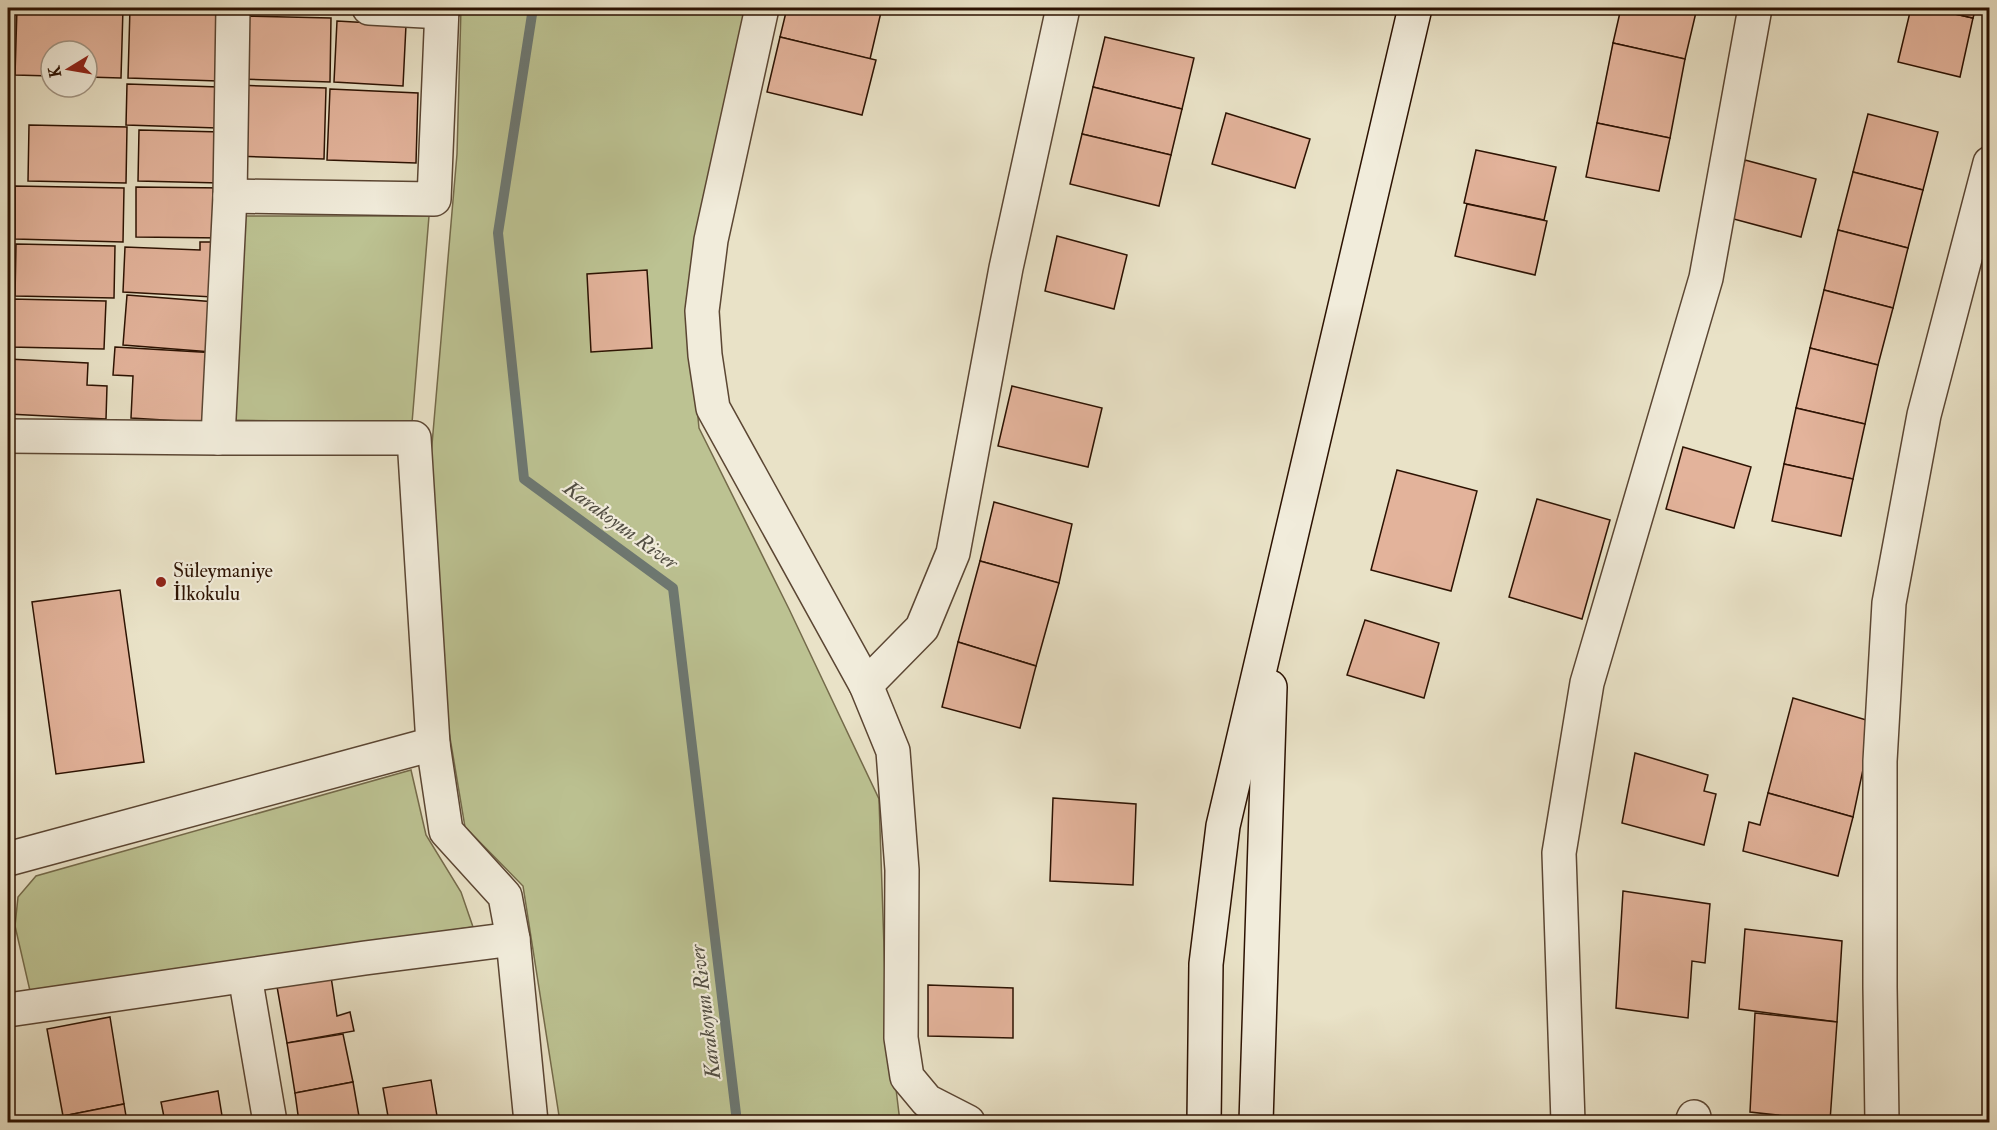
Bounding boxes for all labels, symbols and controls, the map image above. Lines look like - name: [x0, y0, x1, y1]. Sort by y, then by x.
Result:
- north arrow: [39, 39, 99, 99]
- text: K: [44, 63, 66, 79]
- water label: Karakoyun River: [557, 474, 684, 577]
- place label: Süleymaniye İlkokulu: [173, 558, 273, 606]
- marker: Süleymaniye İlkokulu: [154, 575, 168, 589]
- water label: Karakoyun River: [684, 942, 727, 1082]

